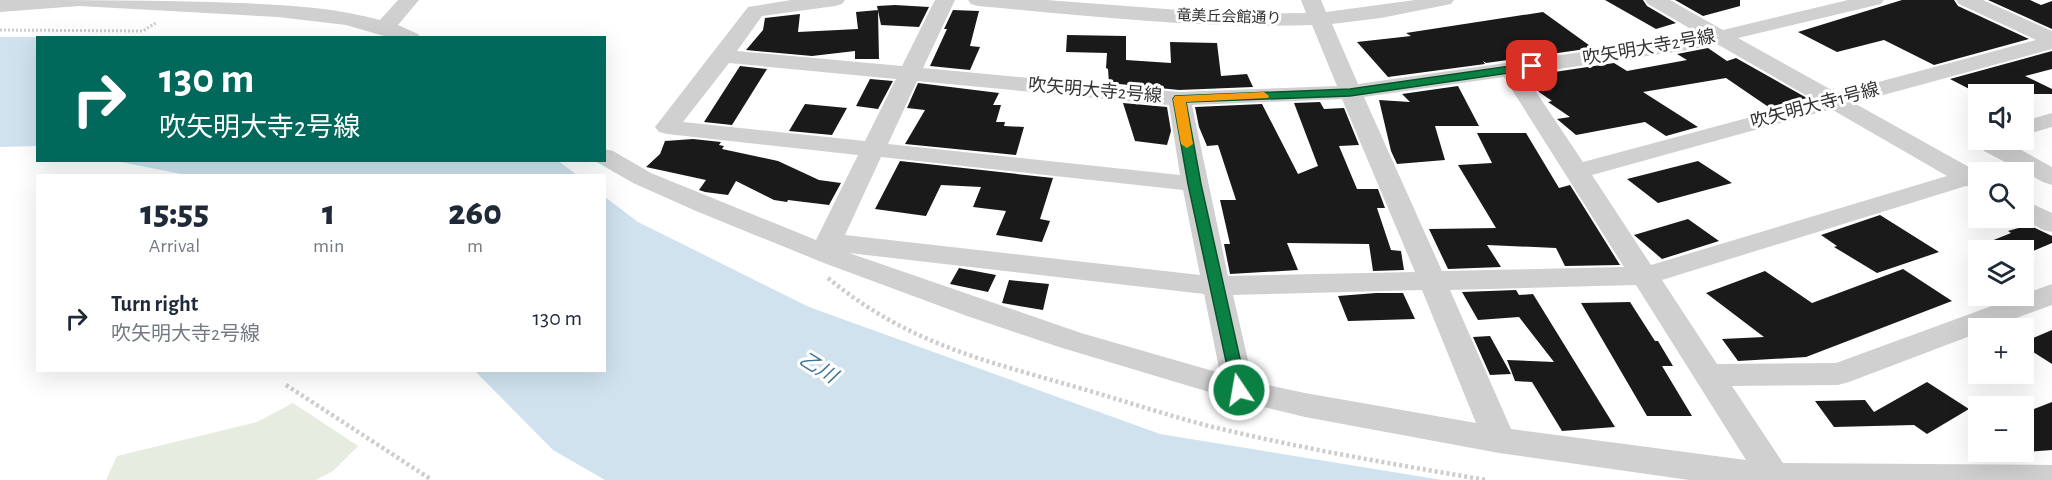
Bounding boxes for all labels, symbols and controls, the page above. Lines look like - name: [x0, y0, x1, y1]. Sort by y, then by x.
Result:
- street label: 竜美丘会館通り: [1176, 7, 1282, 26]
- street label: 吹矢明大寺2号線: [1581, 26, 1717, 69]
- pin: [1506, 40, 1557, 91]
- icon: arrive: [1515, 49, 1548, 82]
- text: 130 m: [159, 58, 254, 100]
- icon: right: [60, 60, 138, 138]
- street label: 吹矢明大寺2号線: [1027, 74, 1163, 106]
- street label: 吹矢明大寺1号線: [1748, 78, 1881, 132]
- map controls: [1968, 84, 2034, 462]
- button: sound: [1968, 84, 2034, 150]
- text: 吹矢明大寺2号線: [159, 114, 360, 141]
- button: search: [1968, 162, 2034, 228]
- text: 15:55: [140, 195, 209, 231]
- text: 1: [322, 195, 335, 231]
- text: 260: [448, 195, 502, 231]
- text: Arrival: [149, 236, 200, 256]
- text: min: [313, 236, 344, 256]
- text: m: [467, 236, 483, 256]
- button: layers: [1968, 240, 2034, 306]
- text: Turn right: [111, 293, 198, 315]
- icon: right: [60, 302, 93, 335]
- text: 130 m: [533, 307, 582, 329]
- button: +: [1968, 318, 2034, 384]
- text: 吹矢明大寺2号線: [111, 324, 260, 344]
- water label: 乙川: [796, 349, 842, 388]
- position arrow: [1207, 358, 1271, 422]
- button: −: [1968, 396, 2034, 462]

